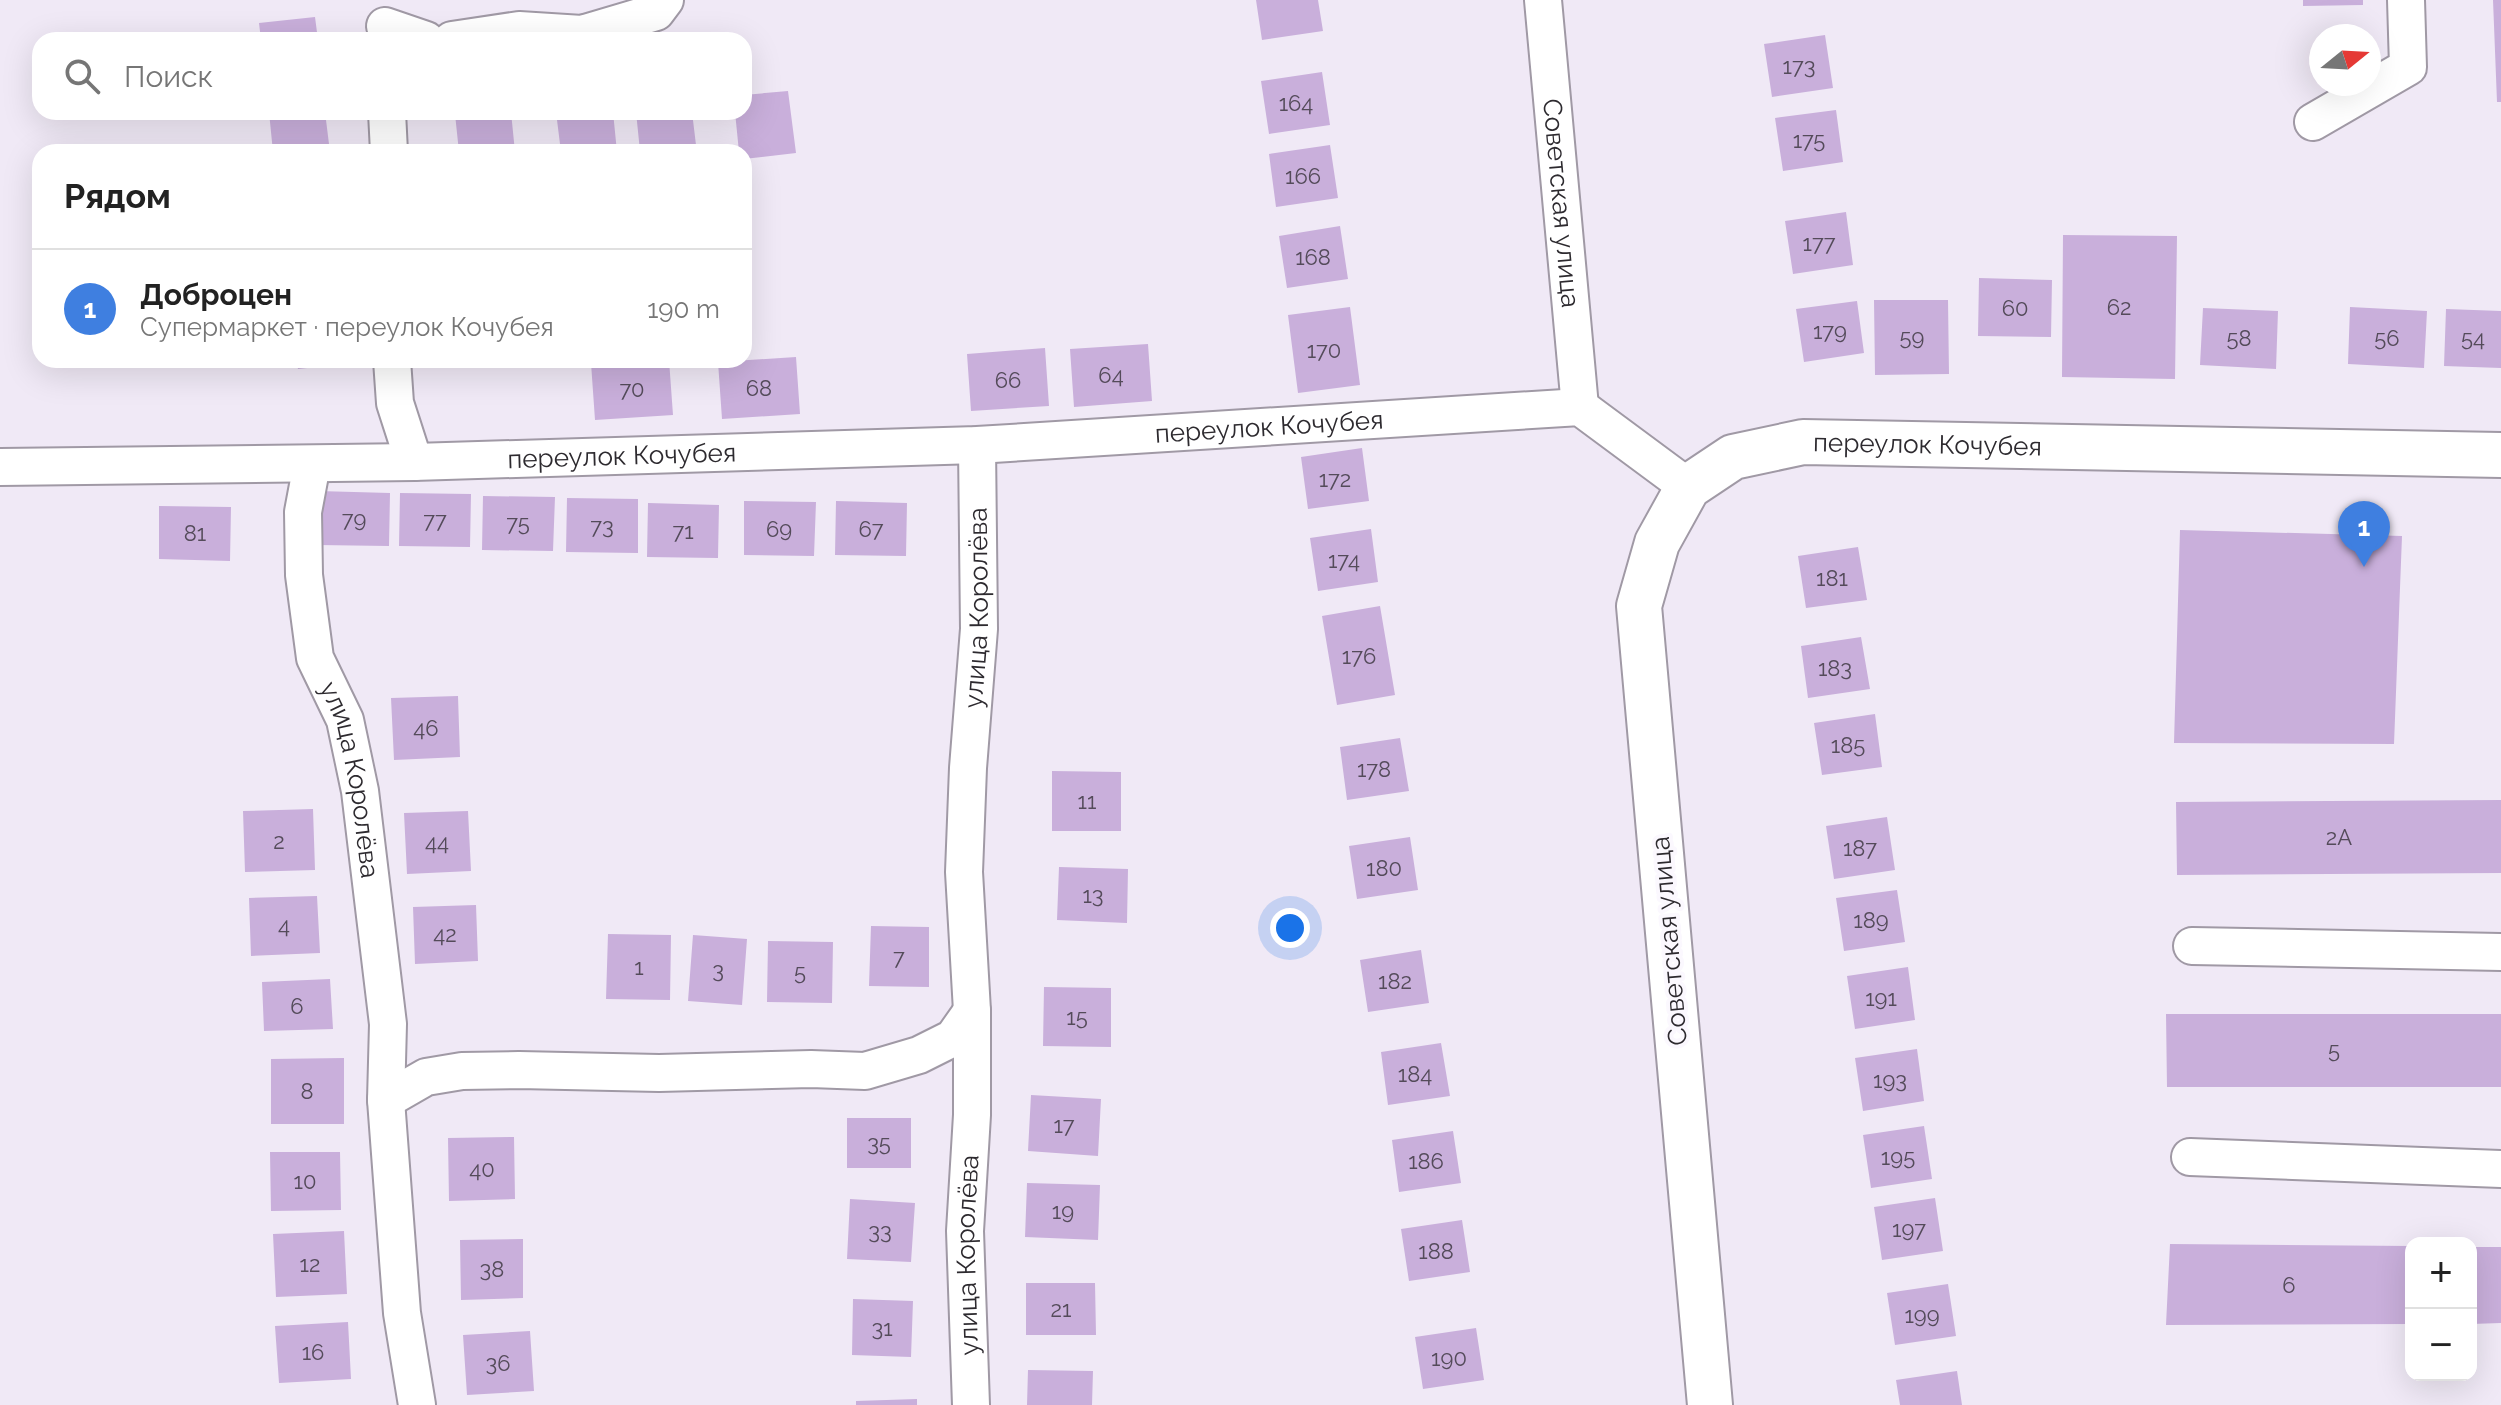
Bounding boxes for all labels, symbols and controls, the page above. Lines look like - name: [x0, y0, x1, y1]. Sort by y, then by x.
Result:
- north arrow: [2309, 24, 2381, 96]
- search box: [32, 32, 752, 120]
- house number: 173: [1783, 53, 1815, 79]
- icon: search: [60, 54, 104, 98]
- text: Поиск: [124, 59, 213, 94]
- house number: 164: [1279, 90, 1313, 116]
- street label: Советская улица: [1537, 97, 1586, 309]
- house number: 175: [1793, 127, 1825, 153]
- house number: 166: [1285, 163, 1321, 189]
- text: Рядом: [64, 176, 171, 216]
- house number: 177: [1803, 230, 1836, 256]
- house number: 168: [1295, 244, 1331, 270]
- text: Доброцен: [140, 277, 292, 312]
- text: 1: [84, 294, 96, 324]
- text: 190 m: [647, 294, 720, 324]
- house number: 62: [2107, 294, 2131, 320]
- house number: 60: [2002, 295, 2028, 321]
- text: Супермаркет · переулок Кочубея: [140, 312, 554, 342]
- house number: 179: [1813, 318, 1847, 344]
- house number: 59: [1900, 324, 1924, 350]
- house number: 58: [2226, 325, 2252, 351]
- house number: 56: [2374, 325, 2400, 351]
- house number: 54: [2461, 325, 2485, 351]
- house number: 170: [1307, 337, 1341, 363]
- house number: 64: [1098, 362, 1124, 388]
- house number: 66: [995, 367, 1021, 393]
- house number: 68: [746, 375, 772, 401]
- house number: 70: [619, 376, 645, 402]
- street label: переулок Кочубея: [1154, 404, 1384, 449]
- street label: переулок Кочубея: [1813, 427, 2042, 461]
- street label: переулок Кочубея: [507, 437, 737, 474]
- house number: 172: [1319, 466, 1351, 492]
- pin: 1: [2338, 501, 2390, 567]
- house number: 79: [342, 506, 366, 532]
- house number: 77: [423, 507, 447, 533]
- street label: улица Королёва: [958, 507, 994, 710]
- house number: 75: [506, 510, 530, 536]
- house number: 73: [590, 513, 614, 539]
- house number: 69: [766, 516, 792, 542]
- house number: 67: [858, 516, 884, 542]
- house number: 71: [672, 518, 694, 544]
- house number: 81: [184, 520, 206, 546]
- house number: 174: [1328, 547, 1360, 573]
- house number: 181: [1816, 565, 1848, 591]
- house number: 176: [1342, 643, 1376, 669]
- house number: 183: [1818, 655, 1852, 681]
- street label: улица Королёва: [314, 677, 385, 880]
- house number: 46: [413, 715, 439, 741]
- house number: 185: [1831, 732, 1865, 758]
- house number: 178: [1357, 756, 1391, 782]
- house number: 11: [1078, 788, 1096, 814]
- house number: 2А: [2326, 824, 2352, 850]
- house number: 2: [273, 828, 285, 854]
- house number: 44: [425, 829, 449, 855]
- street label: Советская улица: [1645, 835, 1693, 1047]
- house number: 187: [1843, 835, 1877, 861]
- house number: 180: [1366, 855, 1402, 881]
- house number: 13: [1082, 882, 1104, 908]
- house number: 189: [1853, 907, 1889, 933]
- your location: [1270, 908, 1310, 948]
- house number: 4: [278, 912, 290, 938]
- house number: 42: [433, 921, 457, 947]
- house number: 7: [893, 944, 905, 970]
- house number: 1: [634, 954, 644, 980]
- house number: 3: [712, 957, 724, 983]
- house number: 5: [794, 959, 806, 985]
- house number: 182: [1378, 968, 1412, 994]
- house number: 191: [1865, 985, 1897, 1011]
- house number: 6: [290, 993, 304, 1019]
- house number: 15: [1066, 1004, 1088, 1030]
- house number: 5: [2328, 1037, 2340, 1063]
- house number: 184: [1398, 1061, 1432, 1087]
- house number: 193: [1873, 1067, 1907, 1093]
- house number: 8: [300, 1078, 314, 1104]
- house number: 17: [1053, 1112, 1075, 1138]
- house number: 35: [867, 1130, 891, 1156]
- house number: 195: [1881, 1144, 1915, 1170]
- house number: 186: [1408, 1148, 1444, 1174]
- street label: улица Королёва: [950, 1154, 985, 1356]
- house number: 40: [469, 1156, 495, 1182]
- house number: 10: [294, 1168, 316, 1194]
- house number: 19: [1052, 1198, 1074, 1224]
- house number: 197: [1892, 1216, 1926, 1242]
- house number: 33: [868, 1218, 892, 1244]
- map controls: [2405, 1237, 2477, 1381]
- button: +: [2405, 1237, 2477, 1309]
- house number: 188: [1418, 1238, 1454, 1264]
- house number: 12: [300, 1251, 320, 1277]
- house number: 38: [480, 1256, 504, 1282]
- house number: 6: [2282, 1272, 2296, 1298]
- house number: 21: [1051, 1296, 1071, 1322]
- house number: 199: [1904, 1302, 1940, 1328]
- button: −: [2405, 1309, 2477, 1381]
- house number: 31: [871, 1315, 893, 1341]
- house number: 16: [302, 1339, 324, 1365]
- house number: 190: [1431, 1345, 1467, 1371]
- house number: 36: [485, 1350, 511, 1376]

